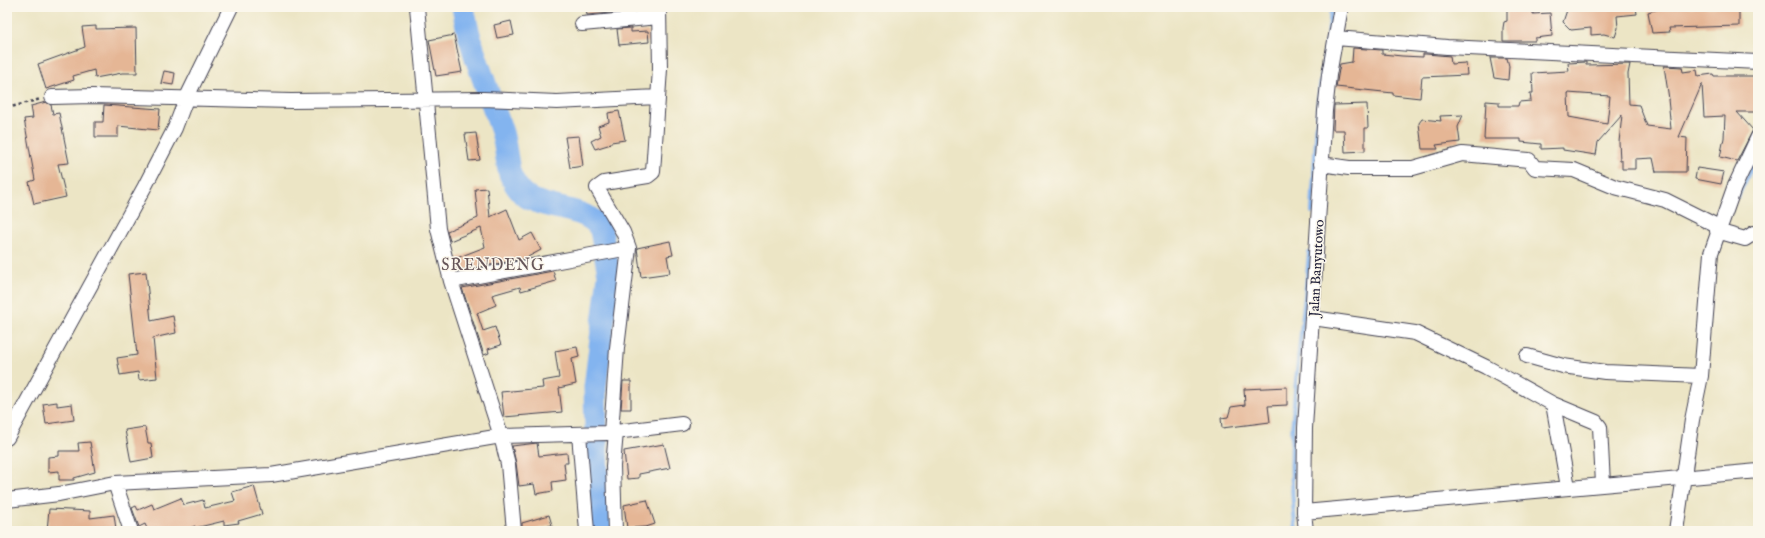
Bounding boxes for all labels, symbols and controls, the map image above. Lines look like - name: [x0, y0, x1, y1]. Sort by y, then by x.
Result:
- street label: Jalan Banyutowo: [1305, 218, 1329, 319]
- district label: SRENDENG: [441, 256, 545, 276]

